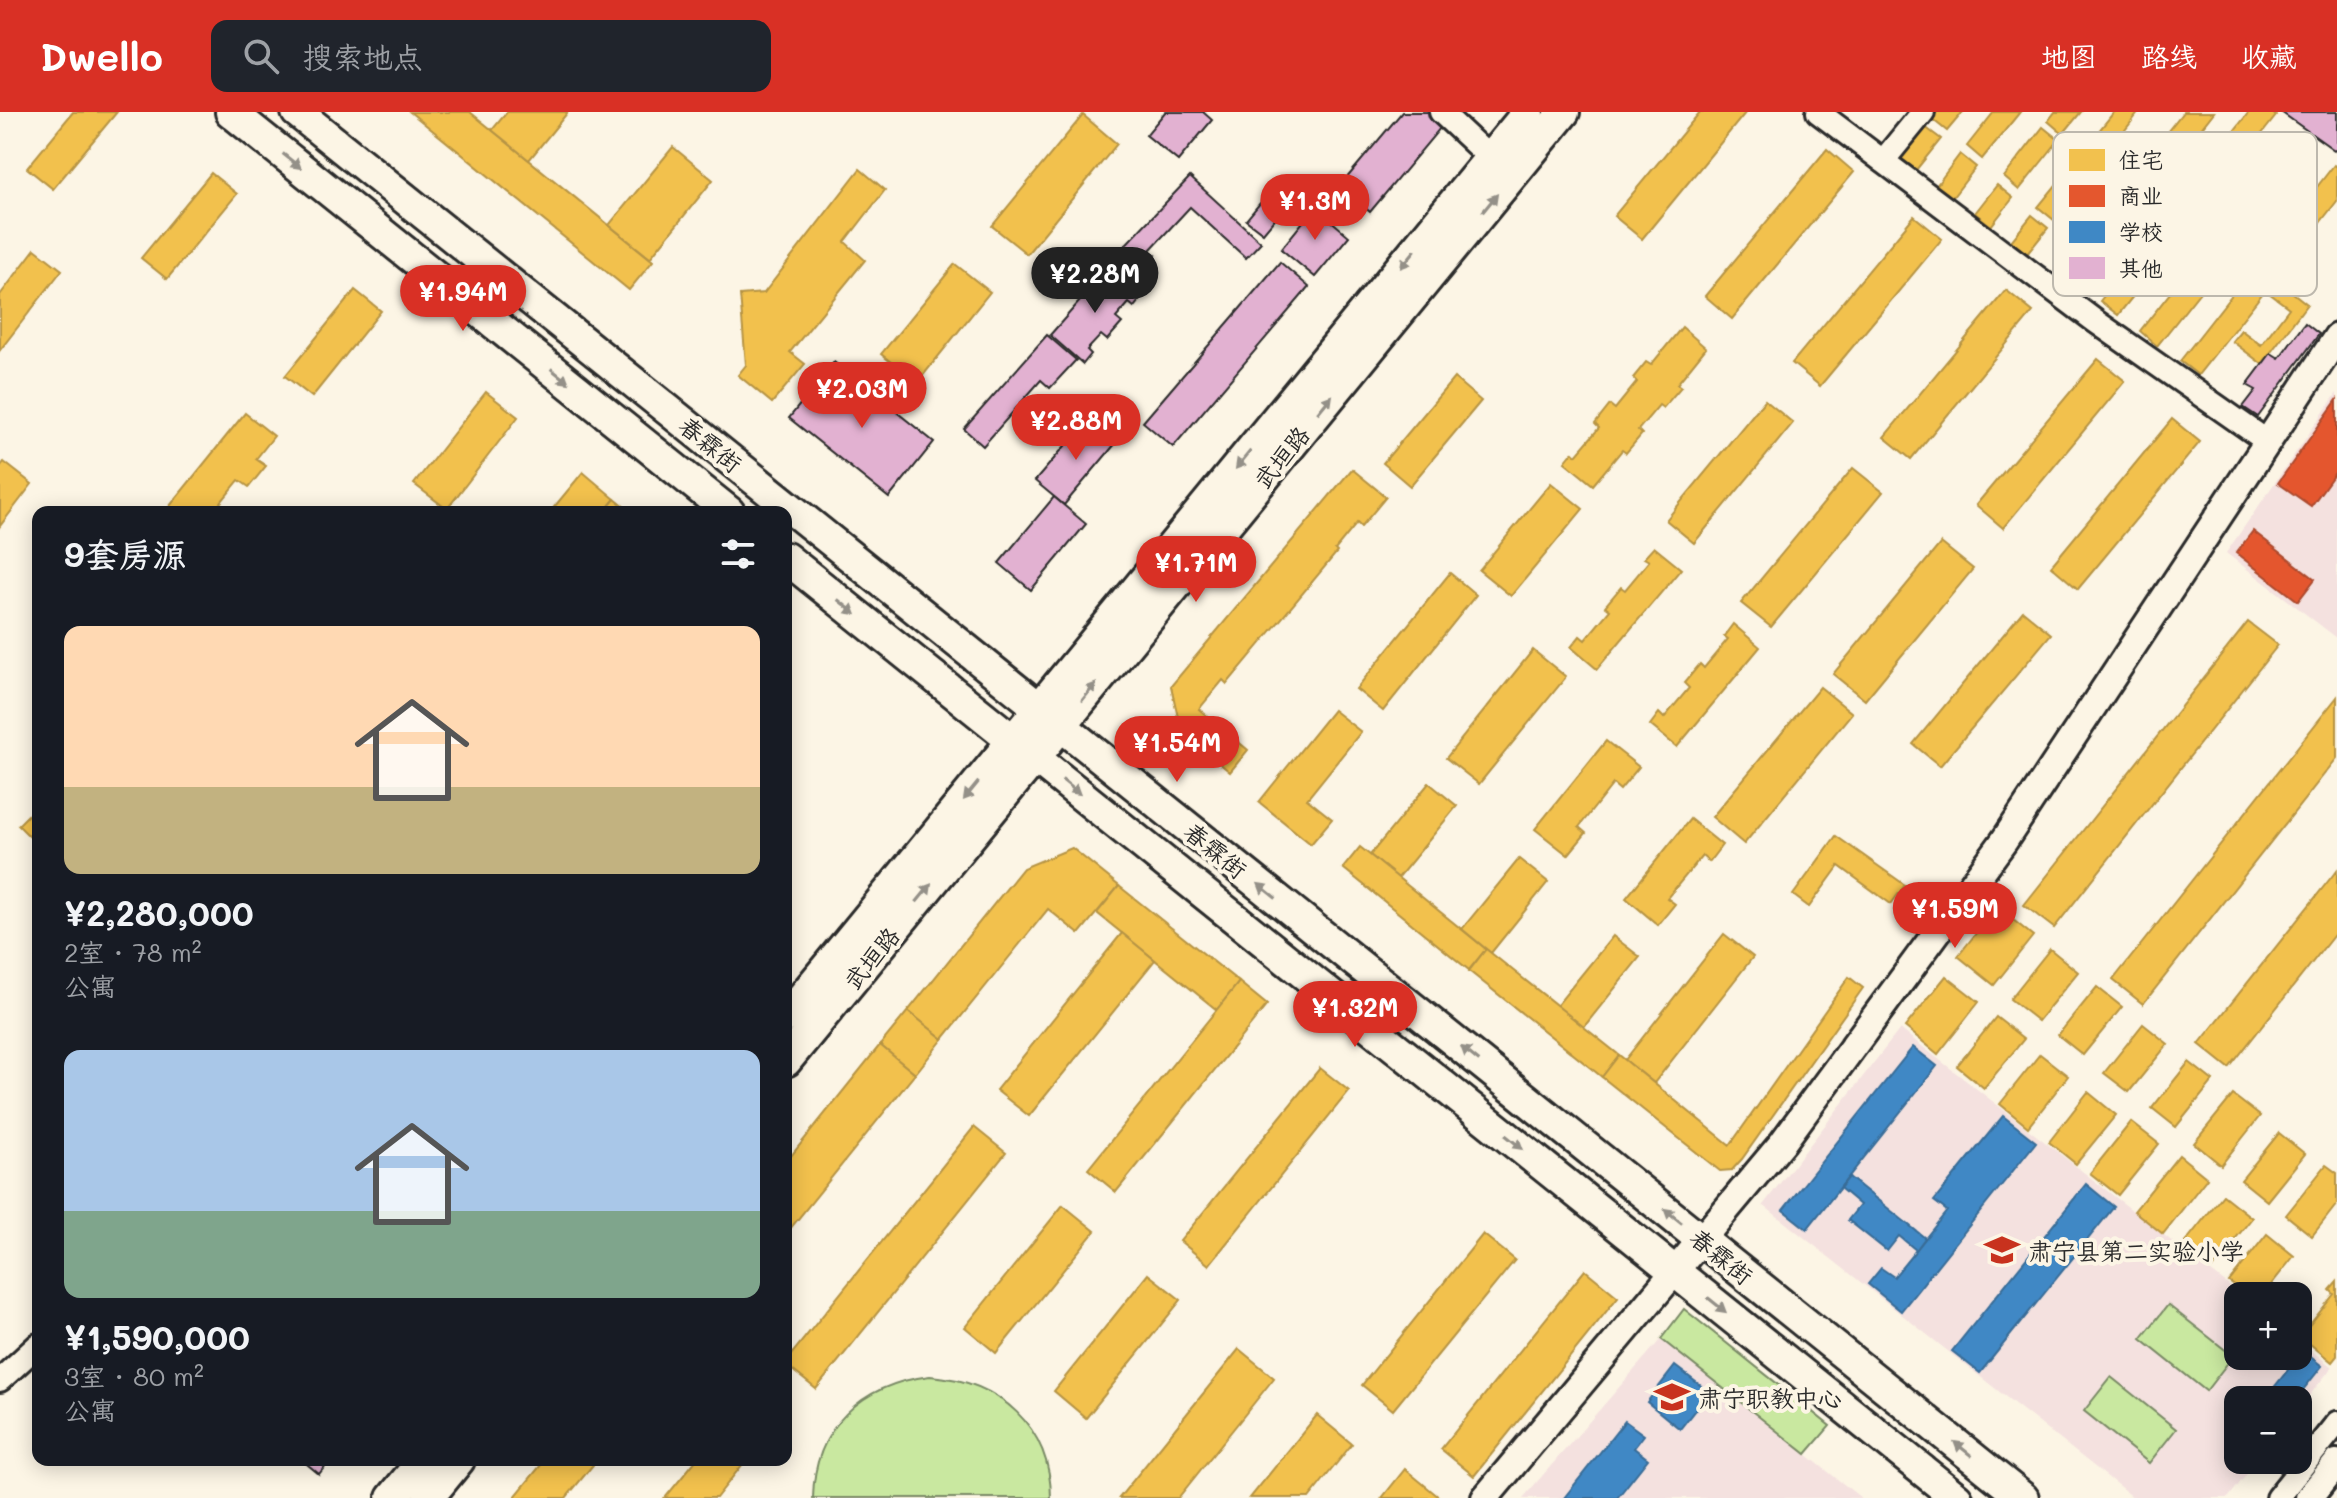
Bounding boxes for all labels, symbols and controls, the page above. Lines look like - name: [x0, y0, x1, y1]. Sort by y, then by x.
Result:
- search box: [211, 20, 771, 92]
- text: Dwello: [40, 31, 163, 81]
- icon: search: [239, 34, 283, 78]
- text: 搜索地点: [303, 36, 423, 76]
- text: 地图: [2041, 38, 2097, 74]
- text: 路线: [2141, 38, 2197, 74]
- text: 收藏: [2241, 38, 2297, 74]
- legend: [2053, 132, 2317, 296]
- text: 住宅: [2119, 145, 2163, 174]
- one-way arrow: [281, 152, 301, 169]
- pin: ¥1.3M: [1259, 174, 1371, 242]
- text: 商业: [2119, 181, 2163, 210]
- text: ¥1.3M: [1278, 183, 1352, 217]
- one-way arrow: [1481, 193, 1497, 213]
- text: 学校: [2119, 217, 2163, 246]
- pin: ¥2.28M: [1030, 247, 1160, 315]
- one-way arrow: [1400, 249, 1416, 269]
- text: 其他: [2119, 253, 2163, 282]
- text: ¥2.28M: [1049, 256, 1141, 290]
- pin: ¥1.94M: [398, 265, 528, 333]
- text: ¥1.94M: [418, 274, 508, 308]
- pin: ¥2.03M: [797, 362, 927, 430]
- one-way arrow: [550, 367, 570, 384]
- text: ¥2.03M: [816, 371, 908, 405]
- pin: ¥2.88M: [1011, 394, 1141, 462]
- one-way arrow: [1316, 394, 1333, 414]
- text: ¥2.88M: [1030, 403, 1122, 437]
- street label: 春霖街: [673, 409, 749, 479]
- street label: 武垣路: [1246, 419, 1316, 495]
- one-way arrow: [1235, 450, 1252, 470]
- text: 9套房源: [64, 531, 186, 576]
- icon: filters: [716, 532, 760, 576]
- pin: ¥1.71M: [1131, 536, 1261, 604]
- text: ¥1.71M: [1154, 545, 1238, 579]
- one-way arrow: [837, 598, 857, 614]
- icon: home: [340, 678, 484, 822]
- one-way arrow: [1080, 682, 1097, 702]
- pin: ¥1.54M: [1112, 716, 1242, 784]
- text: ¥1.54M: [1132, 725, 1222, 759]
- one-way arrow: [1061, 778, 1081, 795]
- one-way arrow: [964, 781, 980, 801]
- street label: 春霖街: [1178, 815, 1254, 885]
- pin: ¥1.59M: [1890, 882, 2020, 950]
- one-way arrow: [915, 883, 932, 903]
- one-way arrow: [1257, 883, 1277, 900]
- text: ¥2,280,000: [64, 890, 254, 935]
- text: ¥1.59M: [1911, 891, 1999, 925]
- street label: 武垣路: [836, 920, 906, 996]
- text: 2室 · 78 m²: [64, 935, 202, 969]
- text: 公寓: [64, 969, 116, 1003]
- pin: ¥1.32M: [1290, 981, 1420, 1049]
- text: ¥1.32M: [1311, 990, 1399, 1024]
- one-way arrow: [1460, 1046, 1480, 1062]
- icon: home: [340, 1102, 484, 1246]
- one-way arrow: [1504, 1134, 1524, 1150]
- one-way arrow: [1663, 1209, 1683, 1225]
- street label: 春霖街: [1684, 1221, 1760, 1291]
- school or university icon: 肃宁县第二实验小学: [1983, 1231, 2021, 1269]
- place label: 肃宁县第二实验小学: [2028, 1235, 2244, 1266]
- map controls: [2224, 1282, 2312, 1474]
- button: +: [2224, 1282, 2312, 1370]
- one-way arrow: [1707, 1296, 1727, 1313]
- text: ¥1,590,000: [64, 1314, 250, 1359]
- text: 3室 · 80 m²: [64, 1359, 204, 1393]
- school or university icon: 肃宁职教中心: [1653, 1378, 1691, 1416]
- place label: 肃宁职教中心: [1698, 1382, 1842, 1413]
- button: −: [2224, 1386, 2312, 1474]
- text: 公寓: [64, 1393, 116, 1427]
- one-way arrow: [1953, 1441, 1973, 1458]

